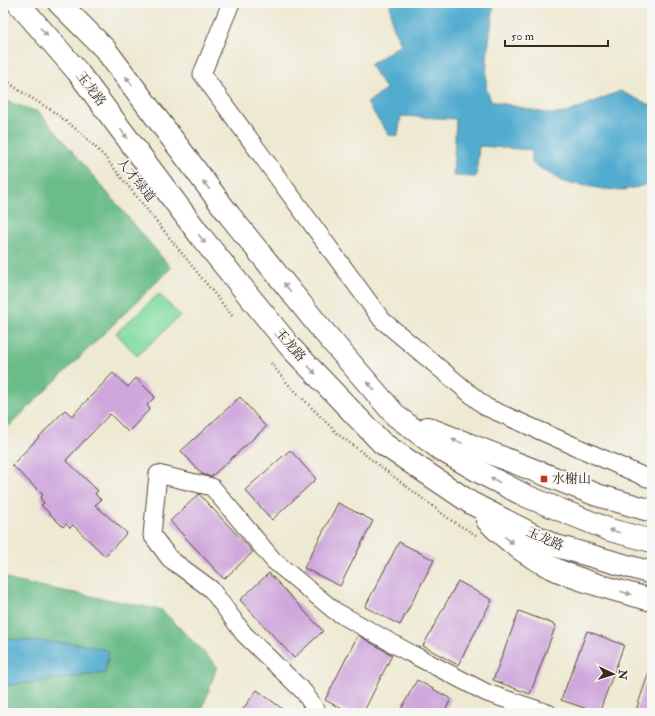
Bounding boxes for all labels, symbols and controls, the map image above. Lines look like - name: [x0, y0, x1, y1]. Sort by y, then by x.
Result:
- scale bar: [505, 22, 608, 48]
- one-way arrow: [39, 27, 48, 38]
- text: 50 m: [511, 29, 535, 44]
- street label: 玉龙路: [73, 69, 109, 109]
- one-way arrow: [124, 75, 133, 86]
- one-way arrow: [120, 129, 128, 140]
- street label: 人才绿道: [113, 155, 159, 205]
- one-way arrow: [202, 180, 210, 190]
- one-way arrow: [198, 233, 206, 244]
- one-way arrow: [282, 281, 291, 292]
- street label: 玉龙路: [271, 325, 309, 365]
- one-way arrow: [307, 365, 317, 375]
- one-way arrow: [366, 381, 375, 392]
- one-way arrow: [451, 437, 463, 443]
- place label: 水榭山: [552, 471, 591, 487]
- marker: 水榭山: [539, 474, 549, 484]
- one-way arrow: [489, 477, 501, 484]
- street label: 玉龙路: [524, 524, 566, 554]
- one-way arrow: [608, 528, 620, 534]
- one-way arrow: [504, 535, 514, 543]
- one-way arrow: [621, 590, 633, 596]
- north arrow: [593, 654, 633, 694]
- text: N: [616, 668, 629, 681]

